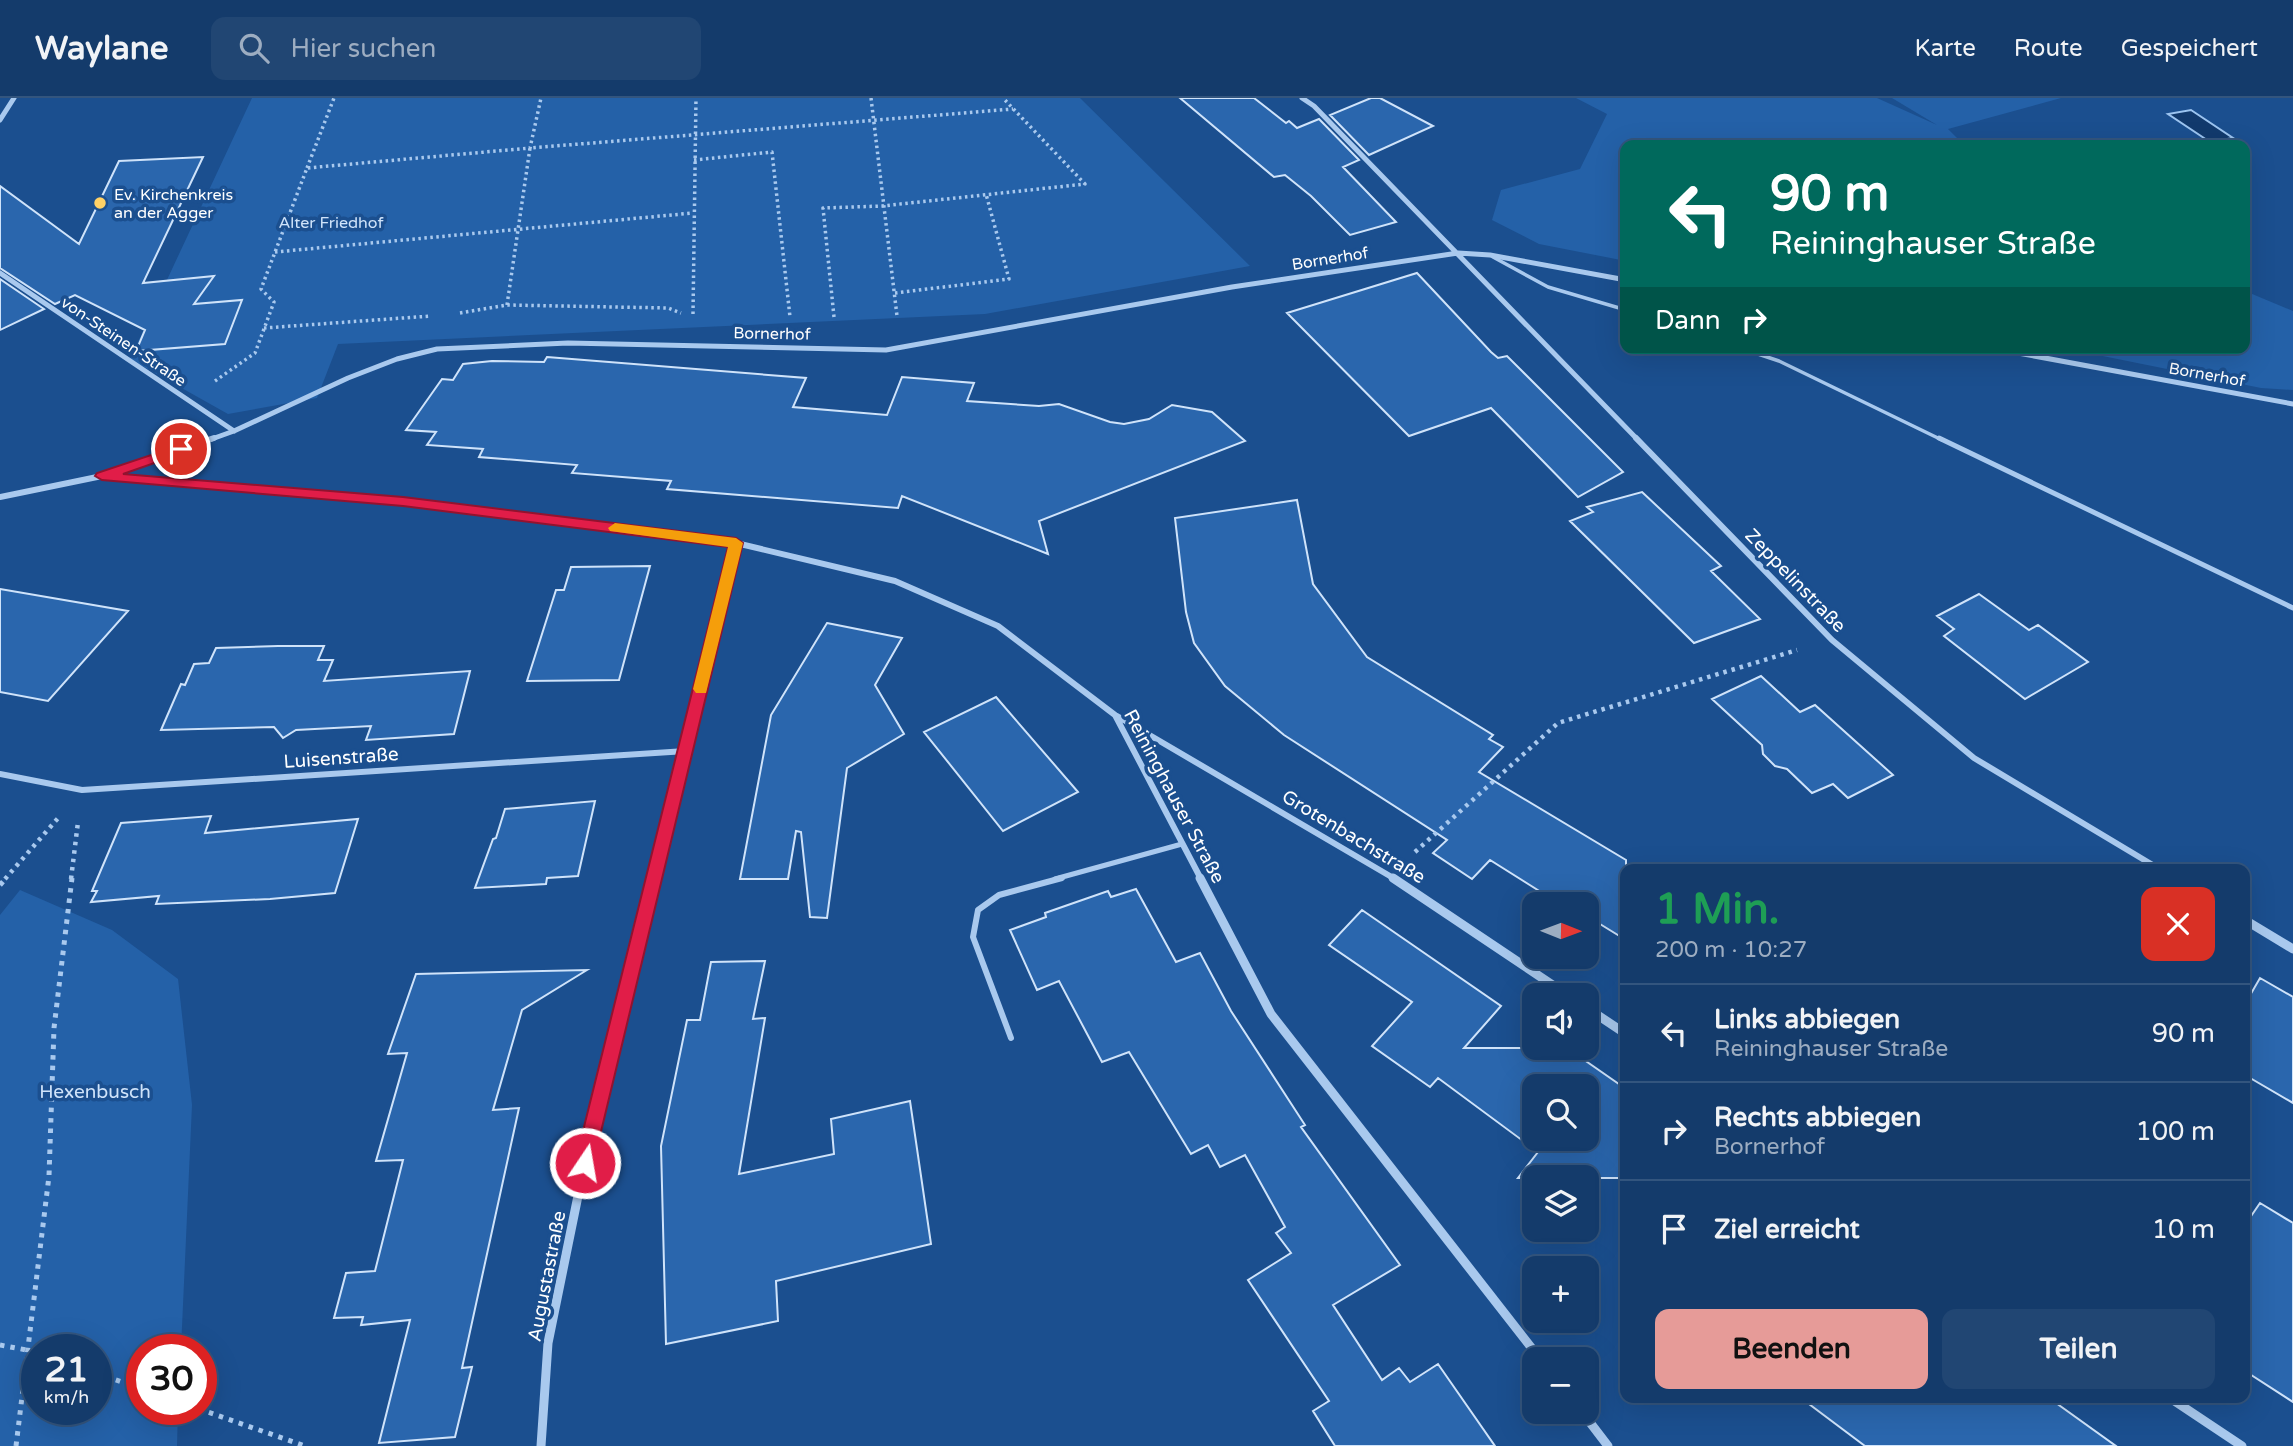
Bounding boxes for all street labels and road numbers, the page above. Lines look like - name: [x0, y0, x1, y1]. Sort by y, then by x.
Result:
- street label: Bornerhof: [1290, 243, 1371, 275]
- street label: von-Steinen-Straße: [57, 292, 190, 391]
- street label: Bornerhof: [733, 323, 812, 345]
- street label: Bornerhof: [2167, 358, 2247, 392]
- street label: Zeppelinstraße: [1740, 524, 1850, 637]
- street label: Reininghauser Straße: [1119, 706, 1229, 887]
- street label: Luisenstraße: [283, 743, 399, 773]
- street label: Grotenbachstraße: [1278, 785, 1429, 888]
- street label: Augustastraße: [524, 1209, 570, 1343]

